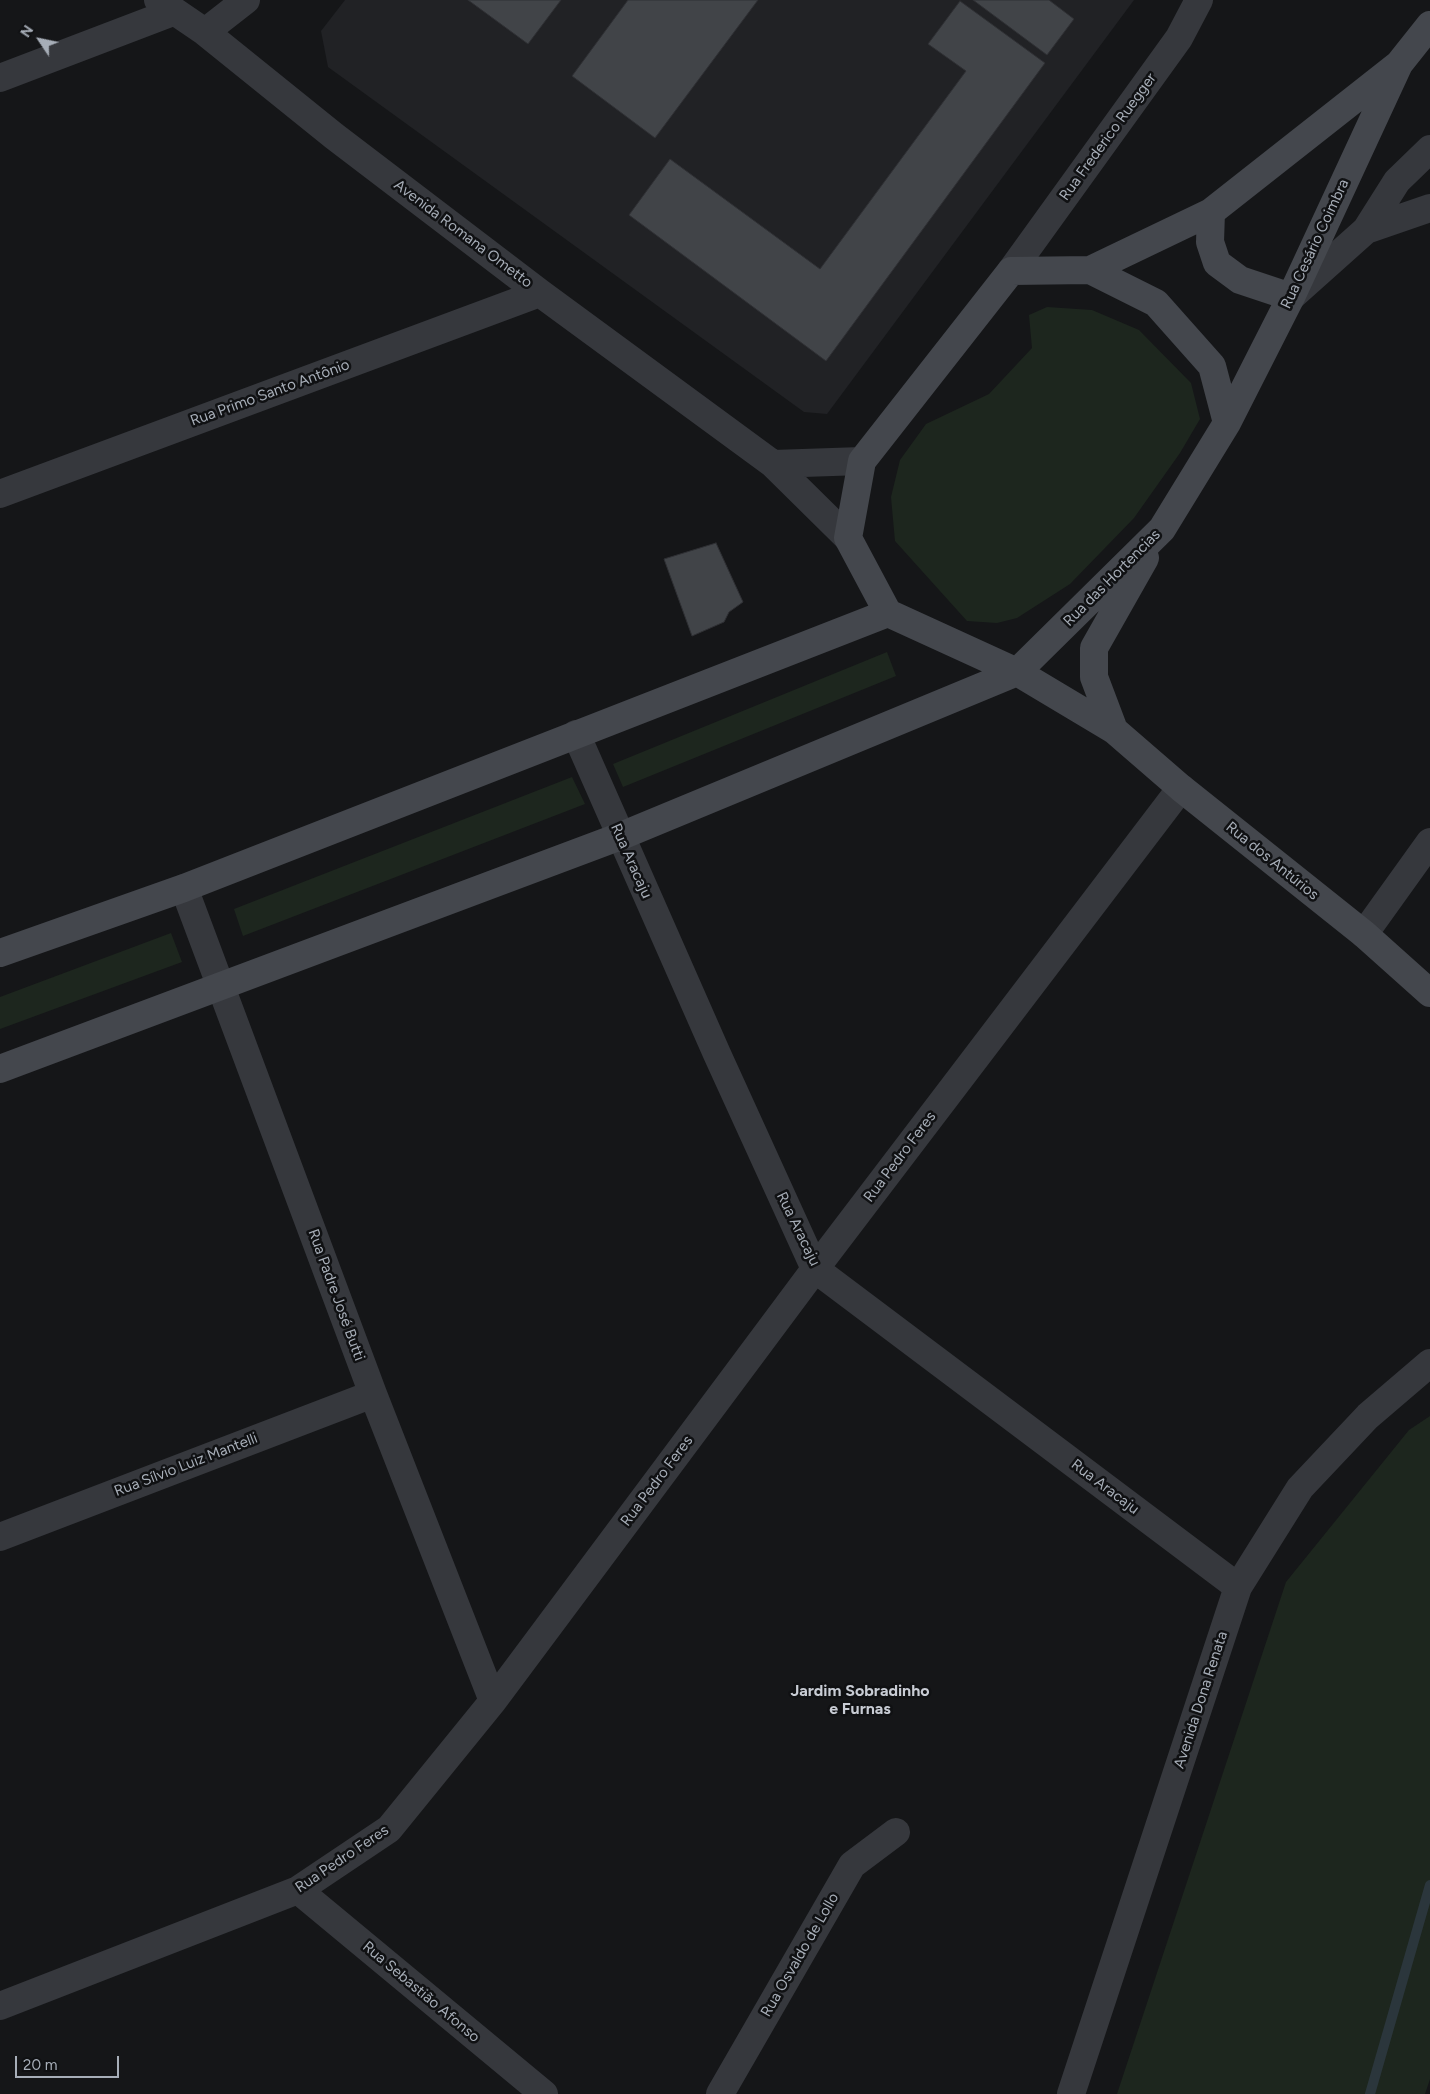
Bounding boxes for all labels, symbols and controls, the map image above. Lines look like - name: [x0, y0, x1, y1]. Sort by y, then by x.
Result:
- north arrow: [15, 15, 65, 65]
- text: N: [17, 22, 37, 41]
- street label: Rua Frederico Ruegger: [1056, 70, 1160, 204]
- street label: Avenida Romana Ometto: [390, 176, 536, 292]
- street label: Rua Cesário Coimbra: [1277, 176, 1353, 312]
- street label: Rua Primo Santo Antônio: [188, 356, 352, 430]
- street label: Rua das Hortencias: [1060, 526, 1164, 630]
- street label: Rua dos Antúrios: [1222, 818, 1322, 904]
- street label: Rua Aracaju: [606, 821, 656, 901]
- street label: Rua Pedro Feres: [860, 1108, 940, 1206]
- street label: Rua Aracaju: [772, 1189, 824, 1269]
- street label: Rua Padre José Butti: [304, 1227, 368, 1363]
- street label: Rua Sílvio Luiz Mantelli: [112, 1429, 260, 1501]
- street label: Rua Pedro Feres: [617, 1432, 697, 1530]
- street label: Rua Aracaju: [1068, 1456, 1142, 1518]
- street label: Avenida Dona Renata: [1170, 1629, 1232, 1771]
- district label: Jardim Sobradinho e Furnas: [790, 1681, 930, 1719]
- street label: Rua Pedro Feres: [292, 1821, 392, 1897]
- street label: Rua Osvaldo de Lollo: [757, 1890, 843, 2020]
- street label: Rua Sebastião Afonso: [359, 1938, 483, 2046]
- scale bar: [18, 2046, 121, 2078]
- text: 20 m: [23, 2056, 57, 2074]

